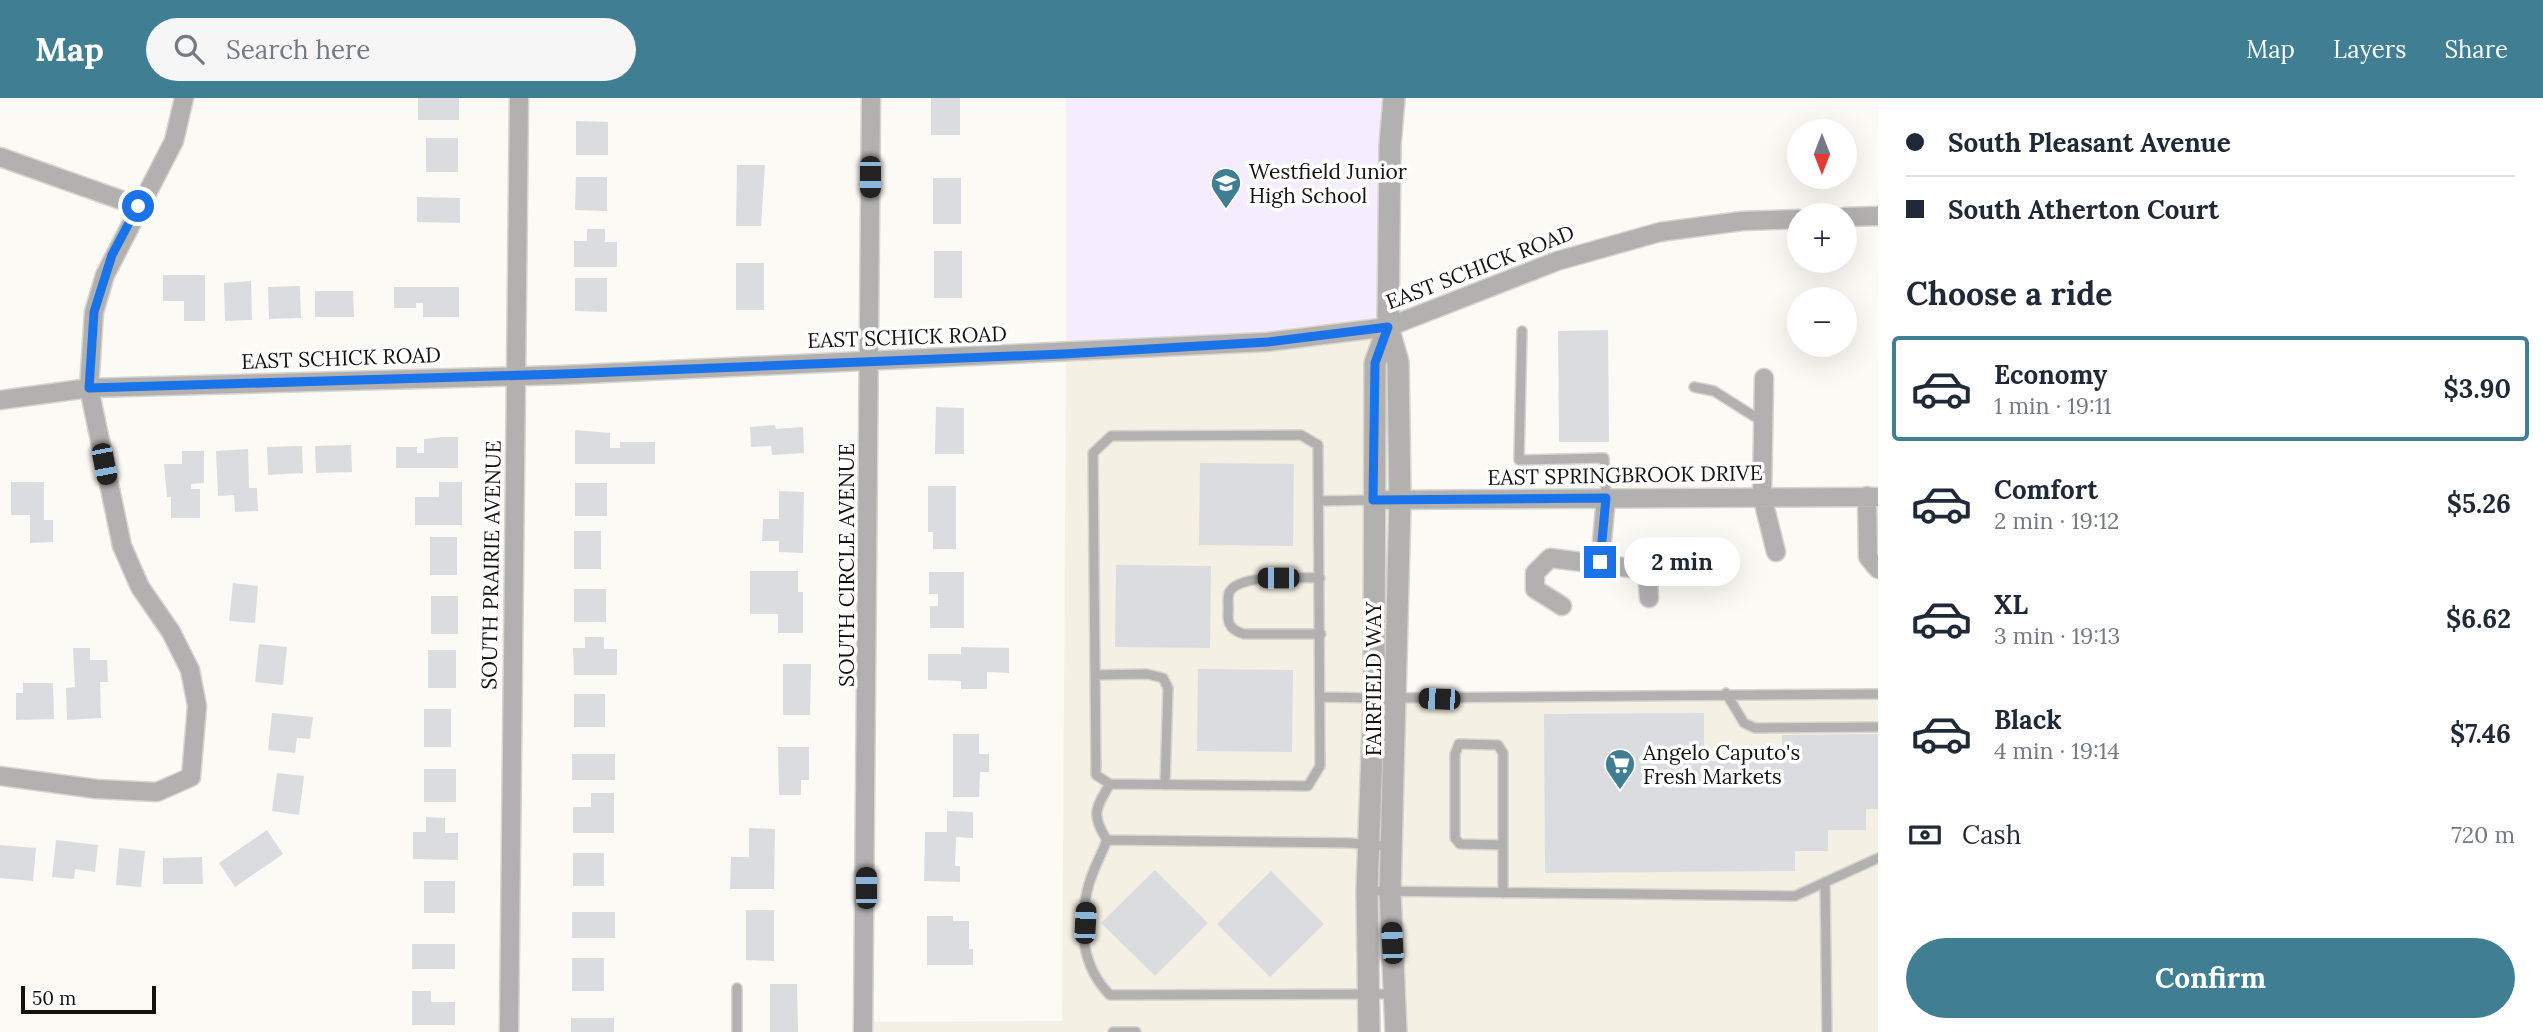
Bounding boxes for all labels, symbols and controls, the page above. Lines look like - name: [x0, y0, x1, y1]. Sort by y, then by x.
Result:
- search box: [146, 18, 636, 81]
- text: Map: [35, 28, 104, 70]
- icon: search: [170, 30, 208, 68]
- text: Search here: [226, 33, 370, 66]
- text: Map: [2246, 34, 2295, 65]
- text: Layers: [2333, 34, 2406, 65]
- text: Share: [2444, 34, 2508, 65]
- north arrow: [1787, 119, 1857, 189]
- map controls: [1787, 119, 1857, 357]
- text: South Pleasant Avenue: [1948, 126, 2231, 159]
- car: [860, 156, 881, 198]
- place label: Westfield Junior High School: [1249, 158, 1407, 209]
- school or university icon: Westfield Junior High School: [1209, 166, 1243, 210]
- route start: [122, 190, 154, 222]
- text: South Atherton Court: [1948, 193, 2219, 226]
- button: +: [1787, 203, 1857, 273]
- street label: EAST SCHICK ROAD: [1382, 219, 1578, 315]
- text: Choose a ride: [1906, 273, 2113, 314]
- button: −: [1787, 287, 1857, 357]
- street label: EAST SCHICK ROAD: [807, 320, 1007, 354]
- street label: EAST SCHICK ROAD: [241, 341, 441, 375]
- icon: car: [1910, 357, 1973, 420]
- text: Economy: [1994, 358, 2107, 391]
- text: $3.90: [2444, 372, 2511, 405]
- text: 1 min · 19:11: [1994, 391, 2111, 420]
- street label: SOUTH PRAIRIE AVENUE: [475, 440, 507, 690]
- car: [90, 441, 119, 487]
- street label: SOUTH CIRCLE AVENUE: [833, 443, 860, 687]
- street label: EAST SPRINGBROOK DRIVE: [1487, 459, 1763, 491]
- icon: car: [1910, 472, 1973, 535]
- text: Comfort: [1994, 473, 2098, 506]
- text: $5.26: [2447, 487, 2511, 520]
- text: 2 min · 19:12: [1994, 506, 2119, 535]
- callout: 2 min: [1624, 538, 1740, 587]
- route end: [1584, 546, 1616, 578]
- text: 2 min: [1651, 547, 1713, 576]
- car: [1258, 568, 1300, 589]
- icon: car: [1910, 587, 1973, 650]
- text: XL: [1994, 588, 2028, 621]
- street label: FAIRFIELD WAY: [1360, 601, 1387, 756]
- text: $6.62: [2446, 602, 2511, 635]
- text: 3 min · 19:13: [1994, 621, 2120, 650]
- car: [1418, 688, 1461, 710]
- icon: car: [1910, 702, 1973, 765]
- text: Black: [1994, 703, 2062, 736]
- text: $7.46: [2450, 717, 2511, 750]
- text: 4 min · 19:14: [1994, 736, 2120, 765]
- place label: Angelo Caputo's Fresh Markets: [1642, 739, 1800, 790]
- supermarket icon: Angelo Caputo's Fresh Markets: [1603, 747, 1637, 791]
- icon: cash: [1906, 816, 1944, 854]
- text: Cash: [1962, 818, 2021, 851]
- text: 720 m: [2451, 820, 2515, 849]
- car: [856, 867, 877, 909]
- car: [1074, 901, 1097, 945]
- car: [1381, 921, 1404, 965]
- button: Confirm: [1906, 938, 2515, 1018]
- scale bar: [21, 983, 156, 1015]
- text: 50 m: [32, 986, 76, 1010]

